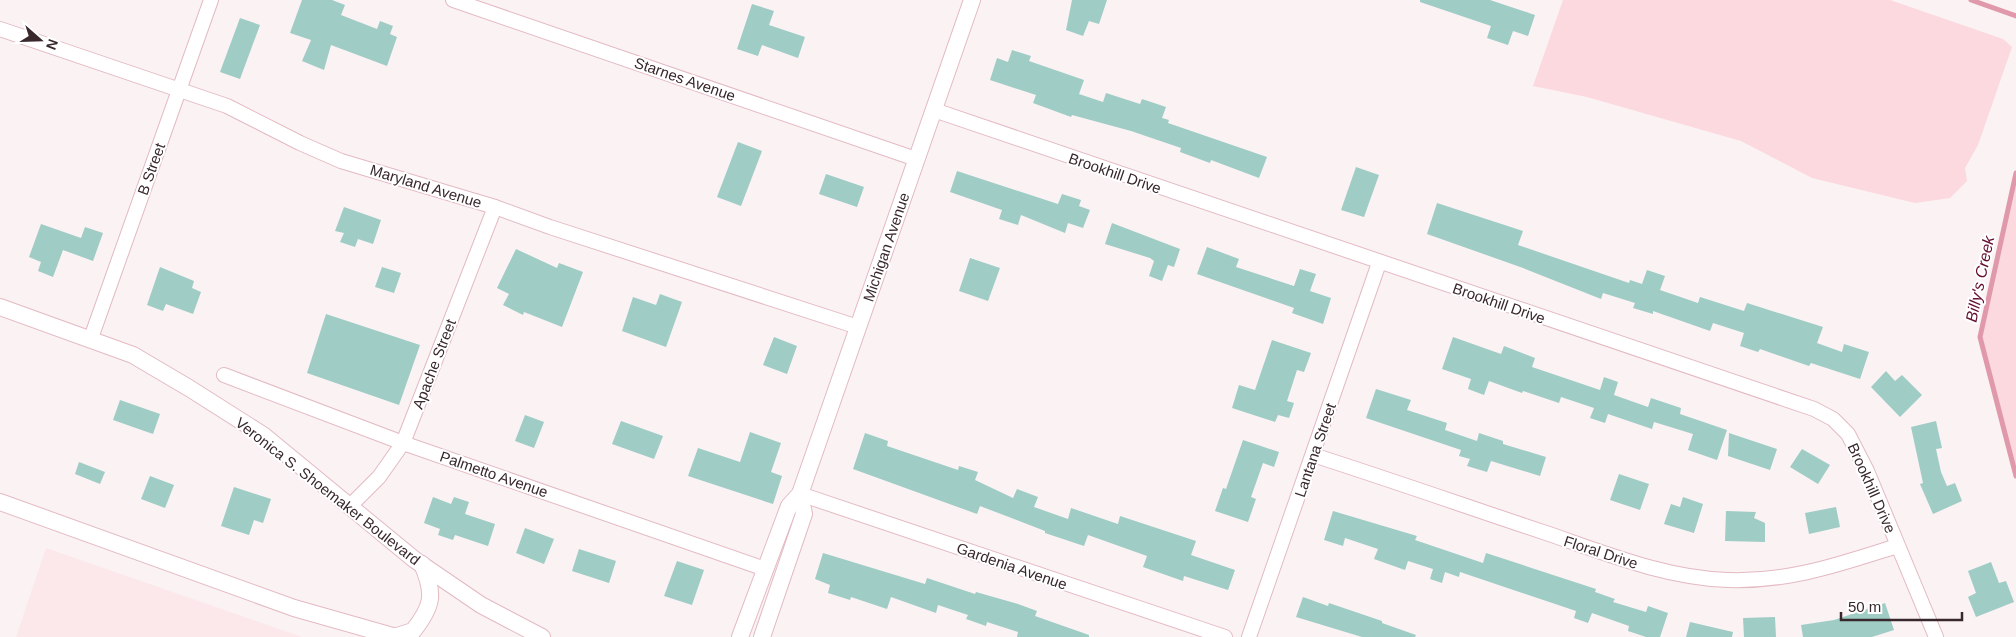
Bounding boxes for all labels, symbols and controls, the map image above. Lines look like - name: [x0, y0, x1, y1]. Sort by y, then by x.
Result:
- north arrow: [15, 15, 65, 65]
- text: N: [43, 37, 61, 52]
- street label: Starnes Avenue: [632, 54, 738, 104]
- street label: B Street: [134, 140, 169, 197]
- street label: Brookhill Drive: [1067, 149, 1163, 197]
- street label: Maryland Avenue: [368, 161, 484, 211]
- street label: Michigan Avenue: [859, 190, 913, 304]
- water label: Billy's Creek: [1963, 233, 1998, 324]
- street label: Brookhill Drive: [1451, 279, 1547, 327]
- street label: Apache Street: [409, 316, 459, 411]
- street label: Lantana Street: [1291, 400, 1339, 499]
- street label: Veronica S. Shoemaker Boulevard: [232, 414, 424, 568]
- street label: Brookhill Drive: [1845, 440, 1899, 536]
- street label: Palmetto Avenue: [438, 448, 550, 500]
- street label: Floral Drive: [1562, 532, 1640, 572]
- street label: Gardenia Avenue: [955, 539, 1069, 593]
- scale bar: [1841, 590, 1962, 622]
- text: 50 m: [1848, 598, 1881, 615]

